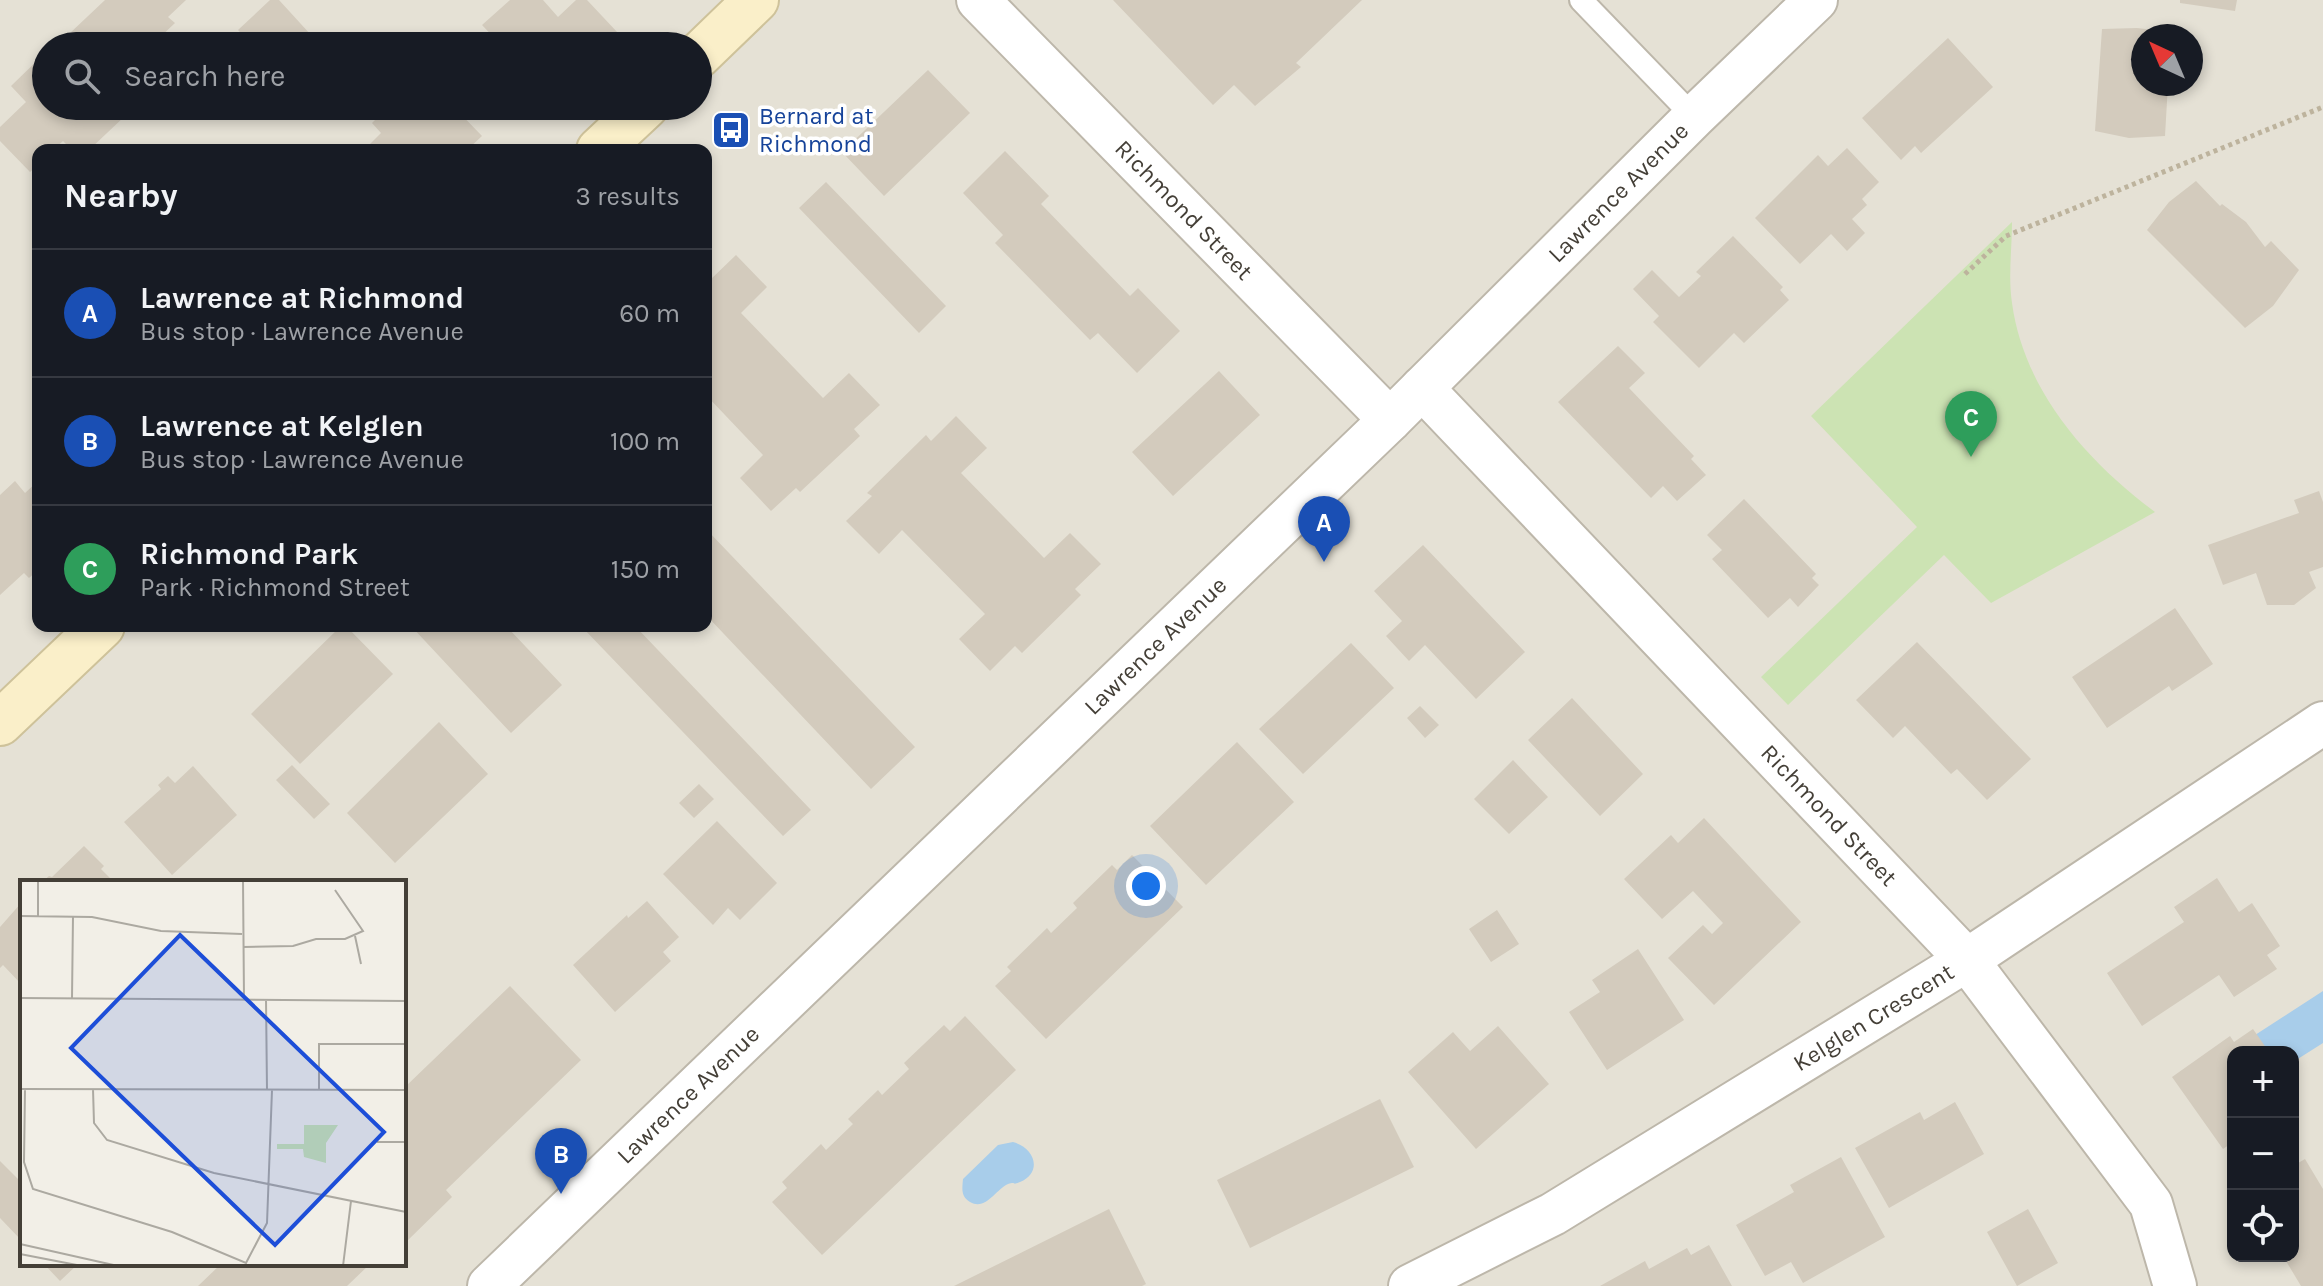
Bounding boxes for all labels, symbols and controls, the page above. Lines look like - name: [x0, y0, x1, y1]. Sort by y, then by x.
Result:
- north arrow: [2131, 24, 2203, 96]
- search box: [32, 32, 712, 120]
- icon: search: [60, 54, 104, 98]
- text: Search here: [124, 58, 285, 94]
- place label: Bernard at Richmond: [759, 102, 873, 158]
- bus stop icon: Bernard at Richmond: [710, 109, 752, 151]
- street label: Lawrence Avenue: [1542, 117, 1694, 268]
- street label: Richmond Street: [1109, 134, 1259, 286]
- text: Nearby: [64, 176, 178, 216]
- text: 3 results: [576, 181, 680, 212]
- text: Lawrence at Richmond: [140, 280, 464, 316]
- text: A: [82, 298, 98, 329]
- text: 60 m: [619, 298, 680, 329]
- text: Bus stop · Lawrence Avenue: [140, 316, 464, 347]
- pin: C: [1945, 391, 1997, 457]
- text: Lawrence at Kelglen: [140, 408, 424, 444]
- text: B: [82, 426, 98, 457]
- text: 100 m: [610, 426, 680, 457]
- text: Bus stop · Lawrence Avenue: [140, 444, 464, 475]
- pin: A: [1298, 496, 1350, 562]
- text: Richmond Park: [140, 536, 358, 572]
- text: C: [82, 554, 98, 585]
- text: 150 m: [611, 554, 680, 585]
- street label: Lawrence Avenue: [1078, 571, 1232, 721]
- text: Park · Richmond Street: [140, 572, 410, 603]
- street label: Richmond Street: [1755, 739, 1903, 892]
- your location: [1126, 866, 1166, 906]
- inset map: [20, 880, 406, 1266]
- street label: Kelglen Crescent: [1788, 958, 1959, 1077]
- street label: Lawrence Avenue: [611, 1020, 765, 1170]
- map controls: [2227, 1046, 2299, 1262]
- button: +: [2227, 1046, 2299, 1118]
- button: −: [2227, 1118, 2299, 1190]
- pin: B: [535, 1128, 587, 1194]
- button: locate: [2227, 1190, 2299, 1262]

